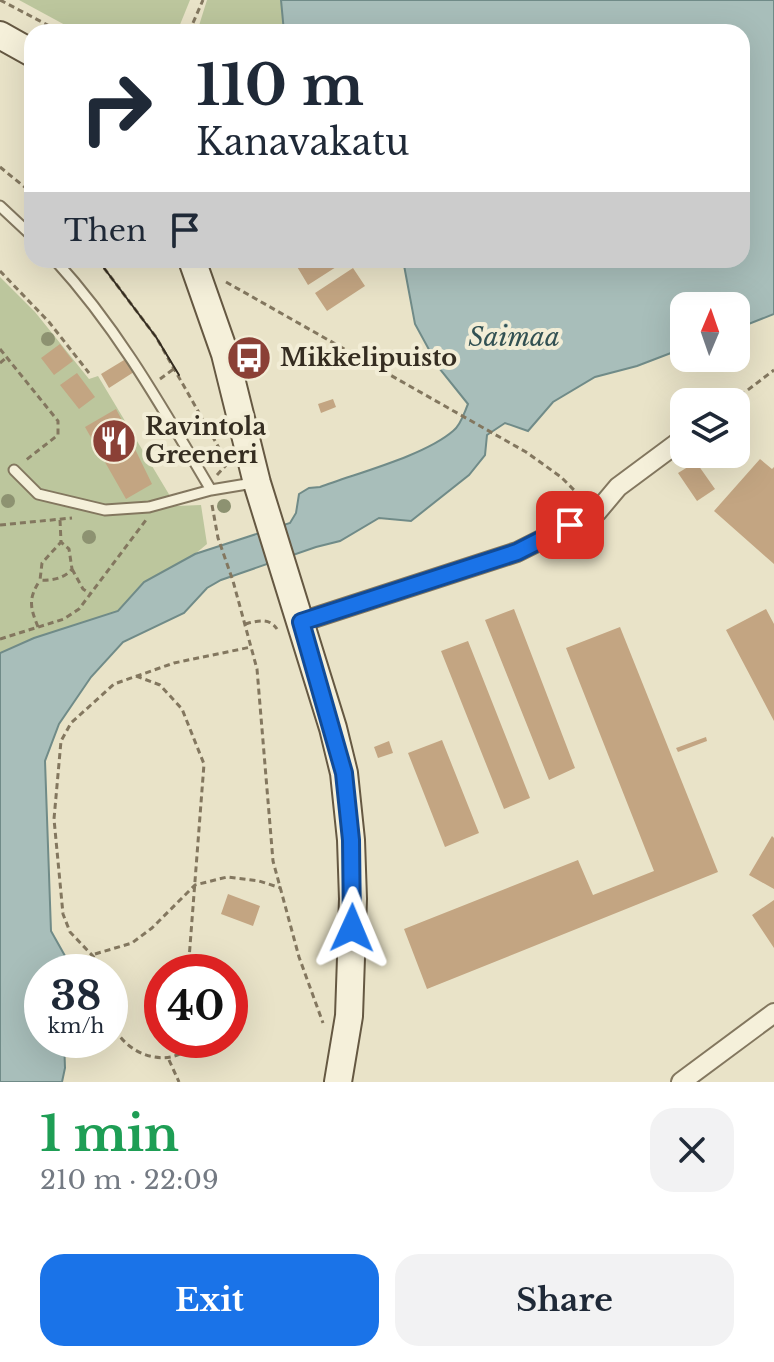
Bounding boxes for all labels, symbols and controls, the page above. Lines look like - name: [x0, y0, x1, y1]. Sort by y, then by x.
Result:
- text: 110 m: [196, 51, 364, 120]
- icon: right: [64, 56, 168, 160]
- text: Kanavakatu: [196, 120, 409, 165]
- icon: arrive: [163, 208, 207, 252]
- text: Then: [64, 212, 147, 249]
- north arrow: [670, 292, 750, 372]
- map controls: [670, 292, 750, 468]
- water label: Saimaa: [468, 321, 560, 353]
- bus stop icon: Mikkelipuisto: [225, 334, 273, 382]
- place label: Mikkelipuisto: [280, 343, 457, 372]
- button: layers: [670, 388, 750, 468]
- place label: Ravintola Greeneri: [145, 412, 266, 469]
- restaurant icon: Ravintola Greeneri: [90, 417, 138, 465]
- pin: [536, 491, 604, 559]
- icon: arrive: [548, 503, 592, 547]
- position arrow: [310, 886, 394, 970]
- speed limit sign: 40: [144, 954, 248, 1058]
- text: 38: [51, 971, 101, 1021]
- text: km/h: [48, 1014, 104, 1038]
- text: 1 min: [40, 1104, 179, 1164]
- button: close: [650, 1108, 734, 1192]
- text: 210 m · 22:09: [40, 1164, 219, 1196]
- button: Exit: [40, 1254, 379, 1346]
- button: Share: [395, 1254, 734, 1346]

